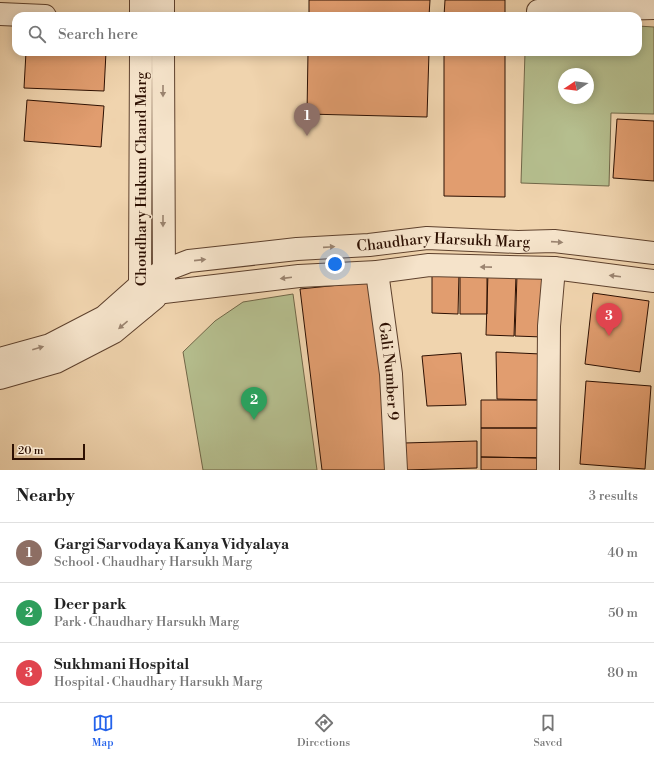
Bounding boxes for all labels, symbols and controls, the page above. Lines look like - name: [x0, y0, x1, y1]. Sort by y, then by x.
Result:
- search box: [12, 12, 642, 56]
- icon: search: [26, 23, 48, 45]
- text: Search here: [58, 25, 138, 44]
- north arrow: [558, 68, 594, 104]
- street label: Choudhary Hukum Chand Marg: [132, 71, 151, 286]
- one-way arrow: [160, 85, 166, 98]
- pin: 1: [294, 103, 320, 136]
- one-way arrow: [160, 215, 166, 228]
- street label: Chaudhary Harsukh Marg: [356, 229, 531, 256]
- one-way arrow: [551, 239, 563, 245]
- one-way arrow: [323, 244, 335, 251]
- your location: [325, 254, 345, 274]
- one-way arrow: [194, 257, 206, 263]
- one-way arrow: [479, 264, 492, 270]
- one-way arrow: [609, 272, 621, 279]
- one-way arrow: [280, 275, 293, 281]
- pin: 3: [596, 303, 622, 336]
- one-way arrow: [118, 320, 128, 329]
- street label: Gali Number 9: [374, 321, 402, 421]
- one-way arrow: [32, 345, 44, 351]
- pin: 2: [241, 387, 267, 420]
- scale bar: [12, 442, 85, 461]
- text: 20 m: [18, 444, 43, 458]
- text: Nearby: [16, 485, 75, 507]
- text: 3 results: [589, 488, 638, 504]
- text: Gargi Sarvodaya Kanya Vidyalaya: [54, 535, 289, 554]
- text: 1: [26, 545, 32, 561]
- text: 40 m: [608, 545, 638, 561]
- text: School · Chaudhary Harsukh Marg: [54, 554, 252, 570]
- text: Deer park: [54, 595, 126, 614]
- text: 2: [25, 605, 33, 621]
- text: 50 m: [608, 605, 638, 621]
- text: Park · Chaudhary Harsukh Marg: [54, 614, 239, 630]
- text: Sukhmani Hospital: [54, 655, 189, 674]
- text: 3: [25, 665, 33, 681]
- text: 80 m: [607, 665, 638, 681]
- text: Hospital · Chaudhary Harsukh Marg: [54, 674, 263, 690]
- tab: Map: [92, 712, 114, 750]
- tab: Directions: [297, 712, 350, 750]
- tab: Saved: [533, 712, 562, 750]

